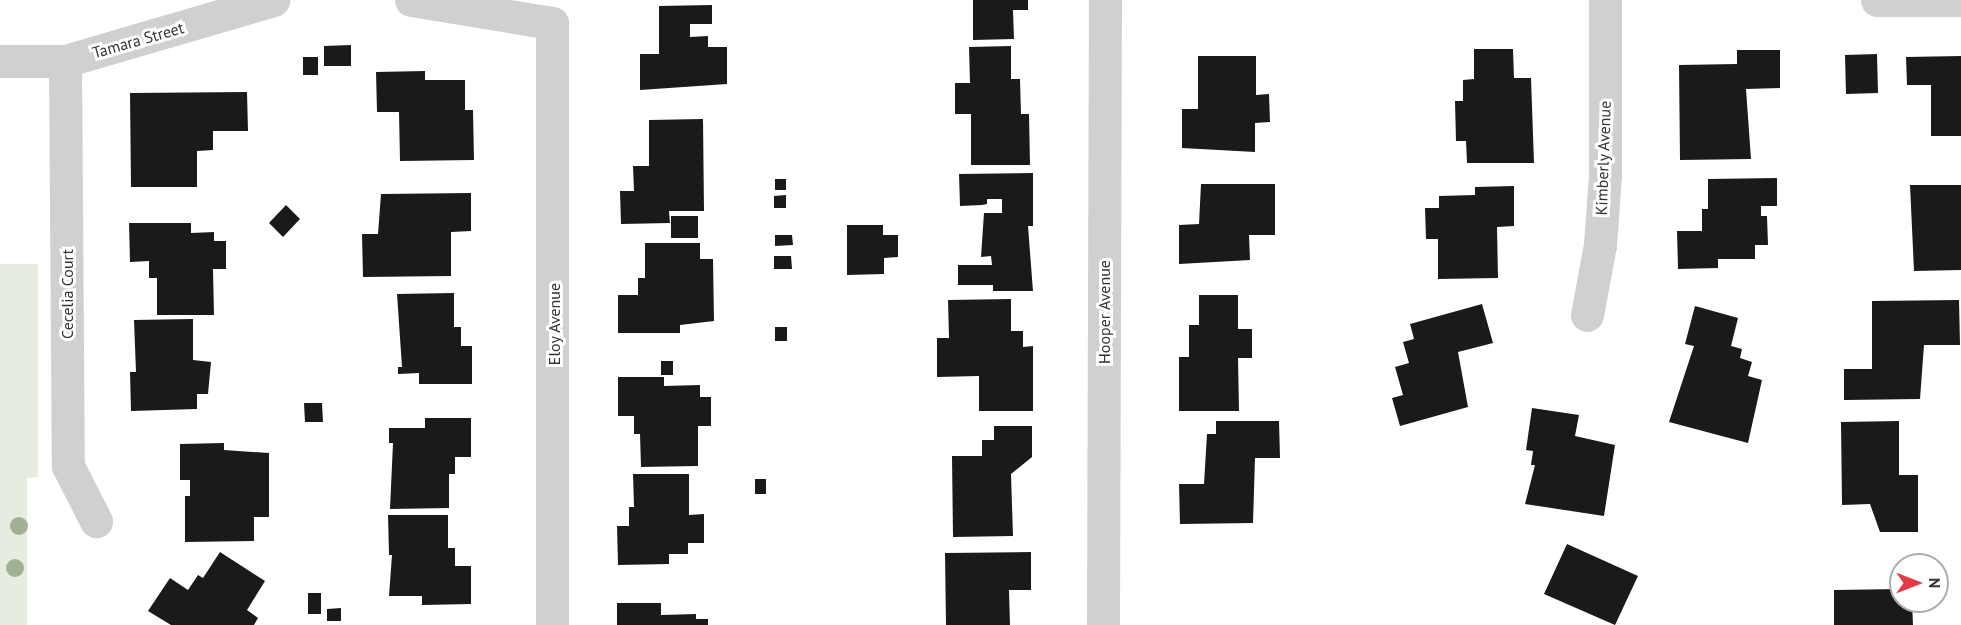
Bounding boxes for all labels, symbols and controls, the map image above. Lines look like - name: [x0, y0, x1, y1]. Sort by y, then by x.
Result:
- street label: Tamara Street: [90, 18, 186, 62]
- street label: Kimberly Avenue: [1591, 100, 1615, 216]
- street label: Cecelia Court: [57, 249, 77, 339]
- street label: Hooper Avenue: [1094, 260, 1114, 364]
- street label: Eloy Avenue: [544, 282, 564, 366]
- north arrow: [1889, 553, 1949, 613]
- text: N: [1925, 578, 1945, 588]

